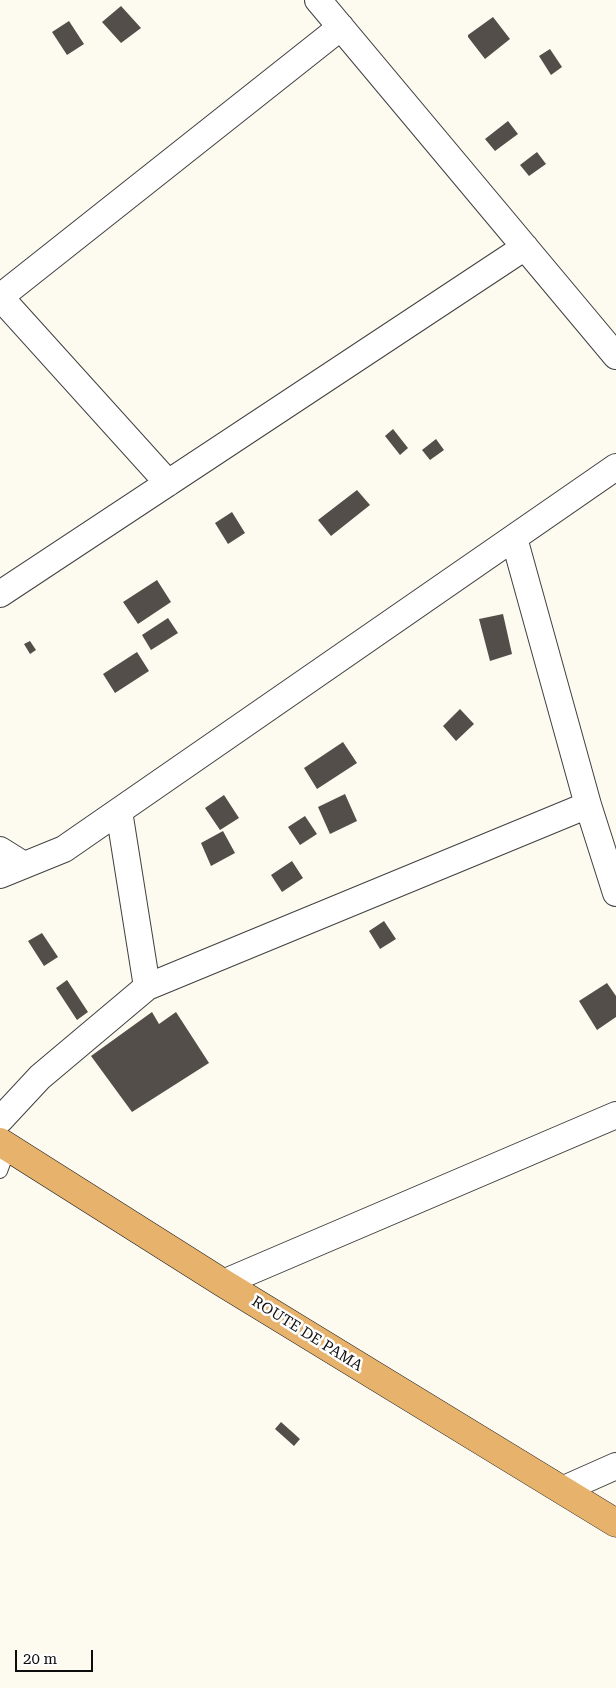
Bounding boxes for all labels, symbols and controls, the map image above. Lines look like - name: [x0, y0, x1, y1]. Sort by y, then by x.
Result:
- street label: ROUTE DE PAMA: [248, 1293, 366, 1375]
- scale bar: [18, 1640, 95, 1672]
- text: 20 m: [23, 1650, 57, 1668]

